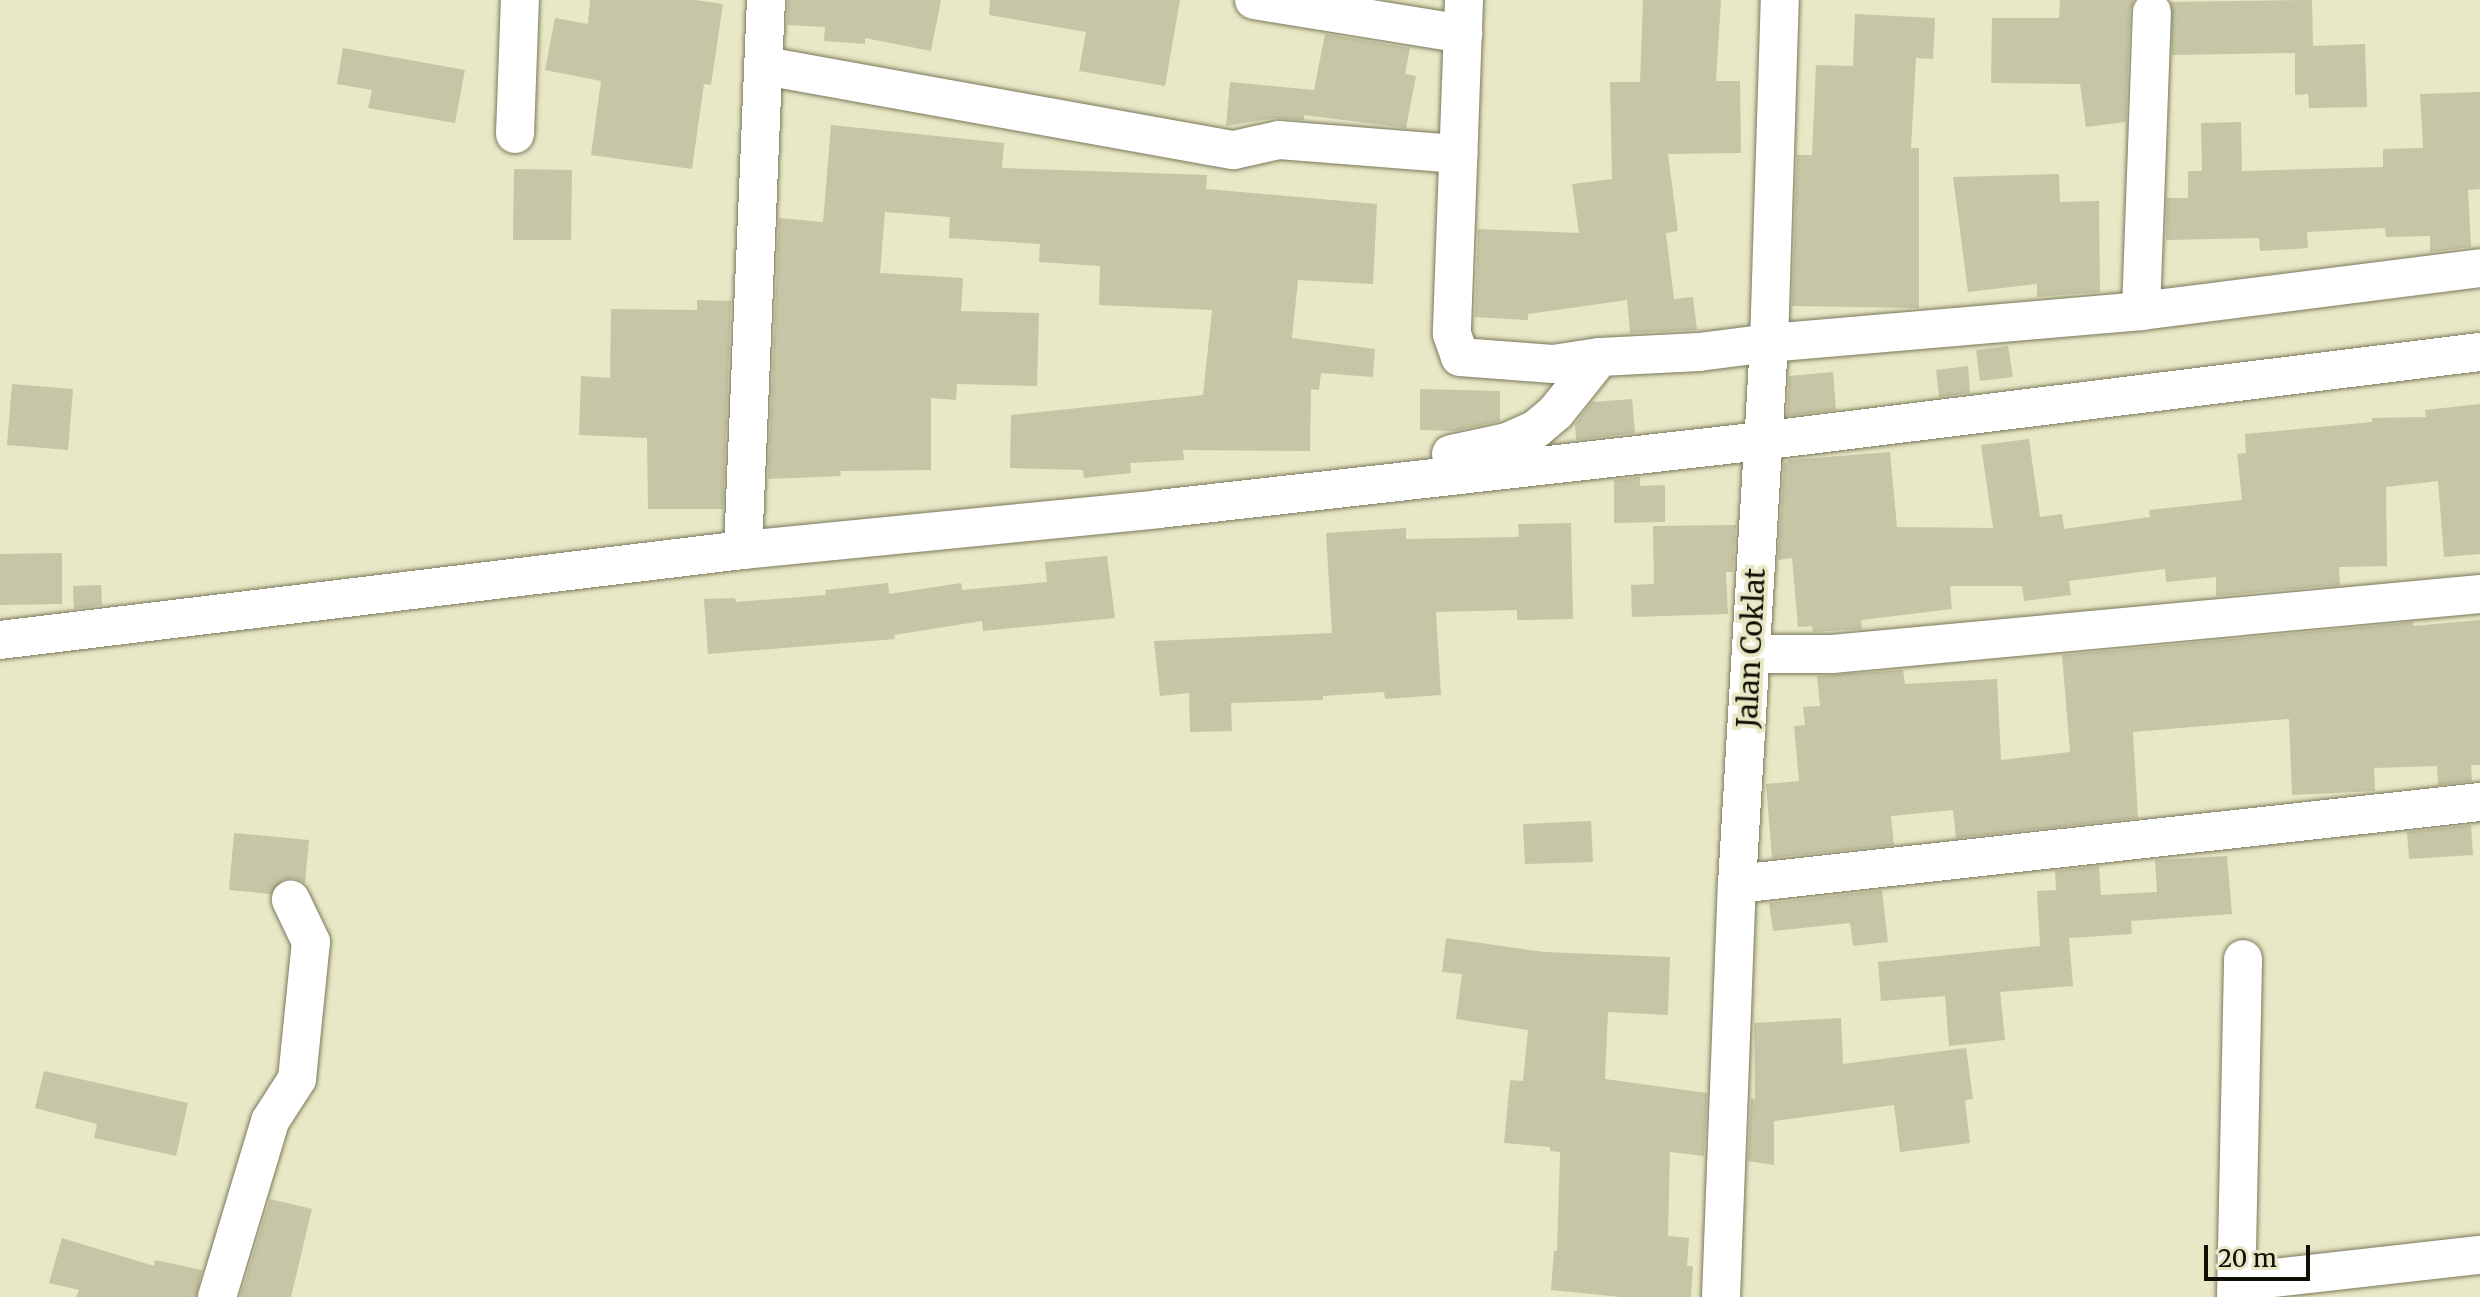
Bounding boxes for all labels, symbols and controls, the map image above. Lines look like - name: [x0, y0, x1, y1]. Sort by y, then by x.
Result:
- street label: Jalan Coklat: [1730, 567, 1772, 729]
- scale bar: [2208, 1229, 2314, 1279]
- text: 20 m: [2218, 1243, 2277, 1274]

